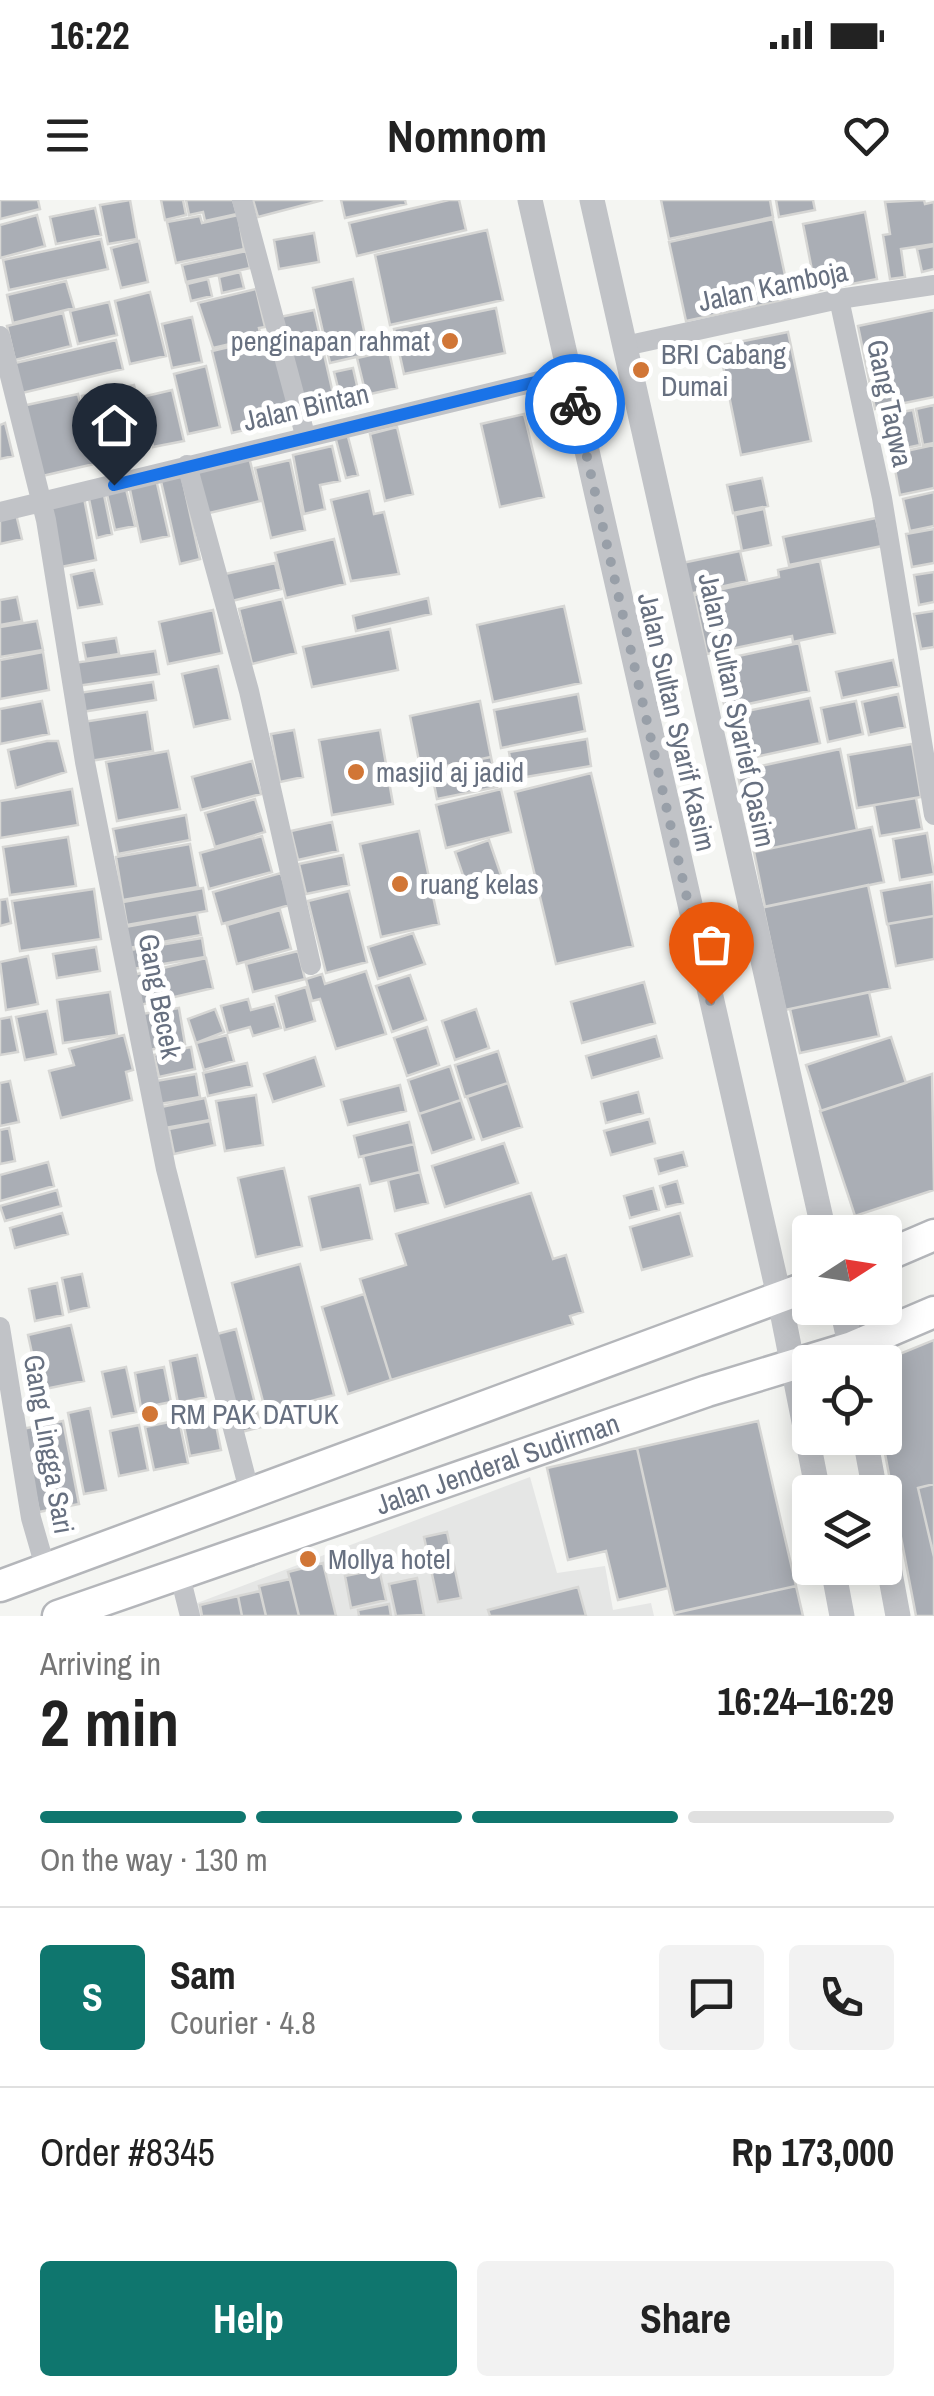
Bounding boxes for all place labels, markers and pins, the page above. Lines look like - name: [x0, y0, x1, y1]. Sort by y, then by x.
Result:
- place label: penginapan rahmat: [231, 322, 430, 360]
- marker: penginapan rahmat: [439, 330, 461, 352]
- place label: BRI Cabang Dumai: [661, 335, 786, 405]
- marker: BRI Cabang Dumai: [630, 359, 652, 381]
- pin: [72, 383, 157, 486]
- place label: masjid aj jadid: [376, 753, 524, 791]
- marker: masjid aj jadid: [345, 761, 367, 783]
- place label: ruang kelas: [420, 865, 539, 903]
- marker: ruang kelas: [389, 873, 411, 895]
- pin: [669, 902, 754, 1005]
- place label: RM PAK DATUK: [170, 1395, 339, 1433]
- marker: RM PAK DATUK: [139, 1403, 161, 1425]
- place label: Mollya hotel: [328, 1540, 451, 1578]
- marker: Mollya hotel: [297, 1548, 319, 1570]

